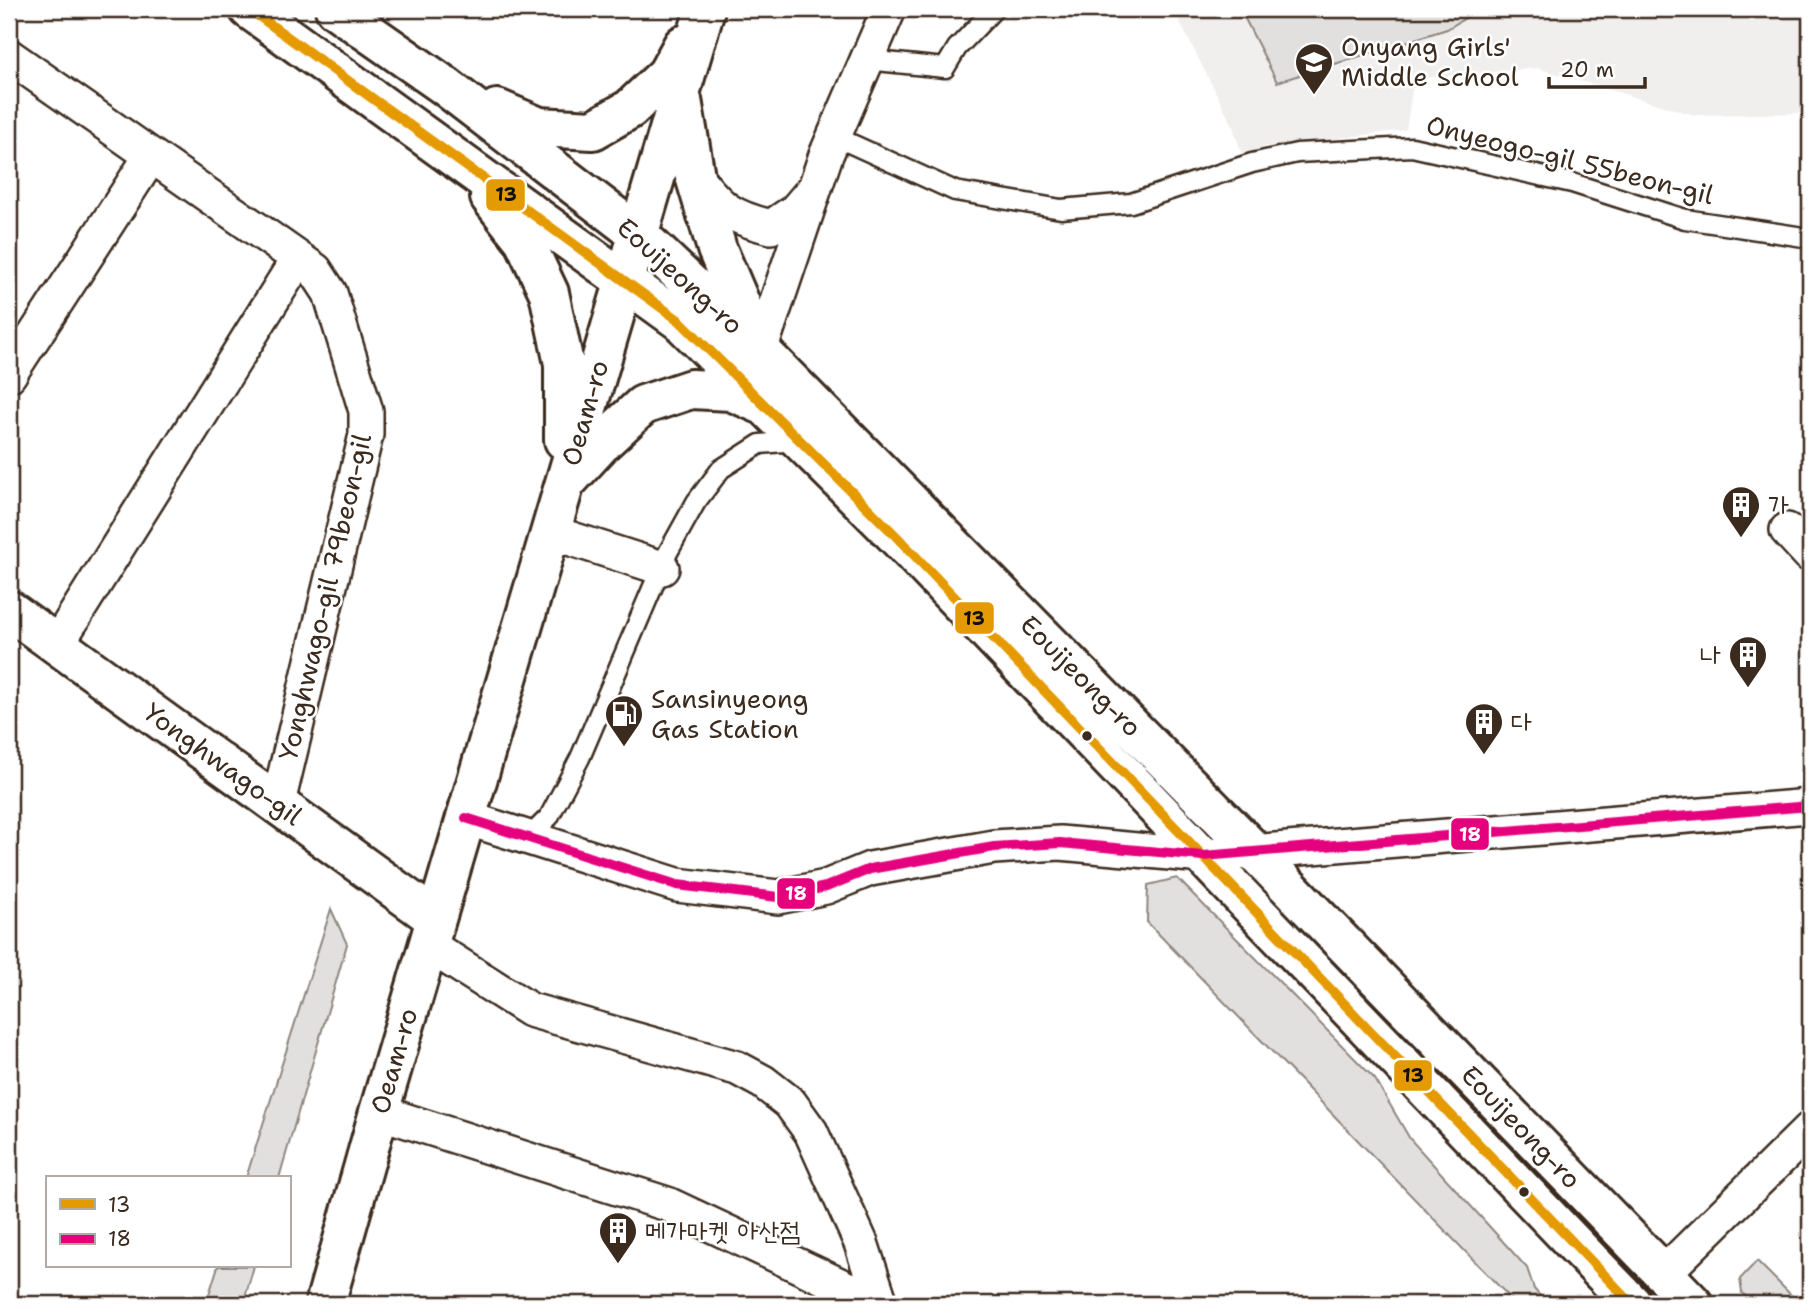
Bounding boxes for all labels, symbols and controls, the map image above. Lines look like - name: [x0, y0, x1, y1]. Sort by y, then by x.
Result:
- place label: Onyang Girls' Middle School: [1341, 29, 1519, 94]
- school or university icon: Onyang Girls' Middle School: [1293, 41, 1335, 96]
- scale bar: [1549, 46, 1646, 90]
- text: 20 m: [1560, 56, 1614, 84]
- street label: Onyeogo-gil 55beon-gil: [1423, 107, 1718, 212]
- line badge: 13: [485, 178, 526, 212]
- text: 13: [495, 182, 517, 207]
- street label: Eouijeong-ro: [610, 210, 751, 342]
- street label: Oeam-ro: [553, 356, 616, 470]
- street label: Yonghwago-gil 79beon-gil: [270, 430, 379, 764]
- building icon: 가: [1720, 484, 1762, 539]
- place label: 가: [1768, 487, 1789, 522]
- line badge: 13: [954, 601, 995, 635]
- text: 13: [963, 606, 985, 631]
- street label: Eouijeong-ro: [1013, 607, 1150, 744]
- building icon: 나: [1727, 634, 1769, 689]
- place label: 나: [1700, 637, 1721, 672]
- place label: Sansinyeong Gas Station: [651, 681, 809, 746]
- fuel station icon: Sansinyeong Gas Station: [603, 693, 645, 748]
- street label: Yonghwago-gil: [137, 694, 309, 833]
- building icon: 다: [1463, 701, 1505, 756]
- place label: 다: [1511, 704, 1532, 739]
- unlabelled marker: [1080, 729, 1094, 743]
- line badge: 18: [1450, 817, 1490, 851]
- text: 18: [1459, 822, 1481, 847]
- line badge: 18: [776, 877, 816, 910]
- text: 18: [785, 881, 807, 906]
- street label: Oeam-ro: [362, 1004, 425, 1118]
- street label: Eouijeong-ro: [1454, 1057, 1589, 1196]
- line badge: 13: [1393, 1059, 1433, 1092]
- text: 13: [1402, 1063, 1424, 1088]
- legend: [46, 1176, 290, 1268]
- unlabelled marker: [1517, 1185, 1531, 1199]
- text: 13: [108, 1191, 130, 1219]
- building icon: 메가마켓 아산점: [597, 1210, 639, 1265]
- place label: 메가마켓 아산점: [645, 1213, 800, 1248]
- text: 18: [108, 1225, 131, 1253]

